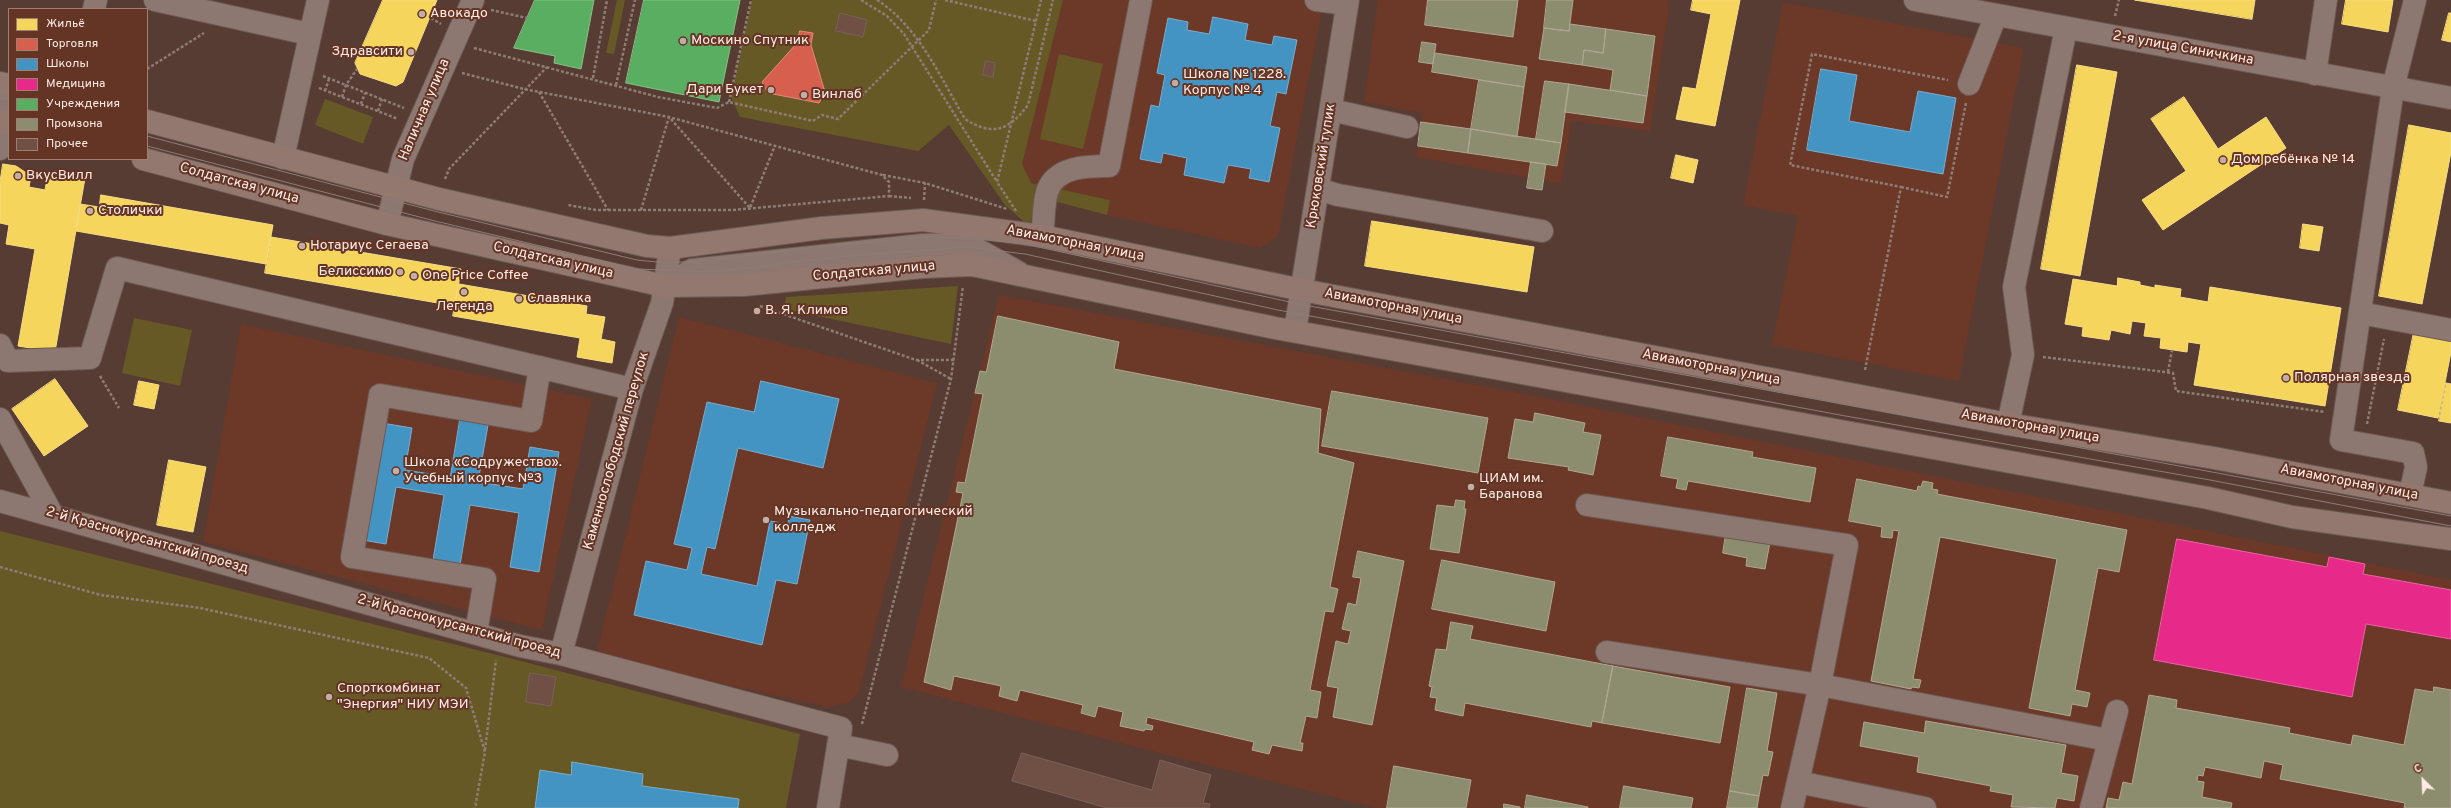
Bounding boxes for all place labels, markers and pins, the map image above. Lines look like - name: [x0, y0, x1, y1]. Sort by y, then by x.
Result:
- place label: Авокадо: [430, 6, 488, 22]
- marker: Авокадо: [417, 9, 427, 19]
- place label: Москино Спутник: [691, 33, 809, 49]
- marker: Москино Спутник: [678, 36, 688, 46]
- place label: Здравсити: [331, 44, 403, 60]
- marker: Здравсити: [406, 47, 416, 57]
- place label: Школа № 1228. Корпус № 4: [1183, 67, 1286, 100]
- marker: Школа № 1228. Корпус № 4: [1170, 78, 1180, 88]
- place label: Дари Букет: [686, 82, 763, 98]
- marker: Дари Букет: [766, 85, 776, 95]
- place label: Винлаб: [812, 87, 862, 103]
- marker: Винлаб: [799, 90, 809, 100]
- place label: Дом ребёнка № 14: [2231, 152, 2355, 168]
- marker: Дом ребёнка № 14: [2218, 155, 2228, 165]
- place label: ВкусВилл: [26, 168, 92, 184]
- marker: ВкусВилл: [13, 171, 23, 181]
- place label: Столички: [98, 203, 162, 219]
- marker: Столички: [85, 206, 95, 216]
- place label: Нотариус Сегаева: [310, 238, 429, 254]
- marker: Нотариус Сегаева: [297, 241, 307, 251]
- place label: Белиссимо: [318, 264, 392, 280]
- marker: Белиссимо: [395, 267, 405, 277]
- place label: One Price Coffee: [422, 268, 529, 284]
- marker: One Price Coffee: [409, 271, 419, 281]
- marker: Легенда: [459, 287, 469, 297]
- place label: Славянка: [527, 291, 591, 307]
- marker: Славянка: [514, 294, 524, 304]
- place label: Легенда: [435, 299, 493, 315]
- place label: В. Я. Климов: [765, 303, 848, 319]
- marker: В. Я. Климов: [752, 306, 762, 316]
- place label: Полярная звезда: [2294, 370, 2410, 386]
- marker: Полярная звезда: [2281, 373, 2291, 383]
- place label: Школа «Содружество». Учебный корпус №3: [404, 455, 562, 488]
- marker: Школа «Содружество». Учебный корпус №3: [391, 466, 401, 476]
- place label: ЦИАМ им. Баранова: [1479, 471, 1544, 504]
- marker: ЦИАМ им. Баранова: [1466, 482, 1476, 492]
- place label: Музыкально-педагогический колледж: [774, 504, 973, 536]
- marker: Музыкально-педагогический колледж: [761, 515, 771, 525]
- place label: Спорткомбинат "Энергия" НИУ МЭИ: [337, 681, 469, 714]
- marker: Спорткомбинат "Энергия" НИУ МЭИ: [324, 692, 334, 702]

